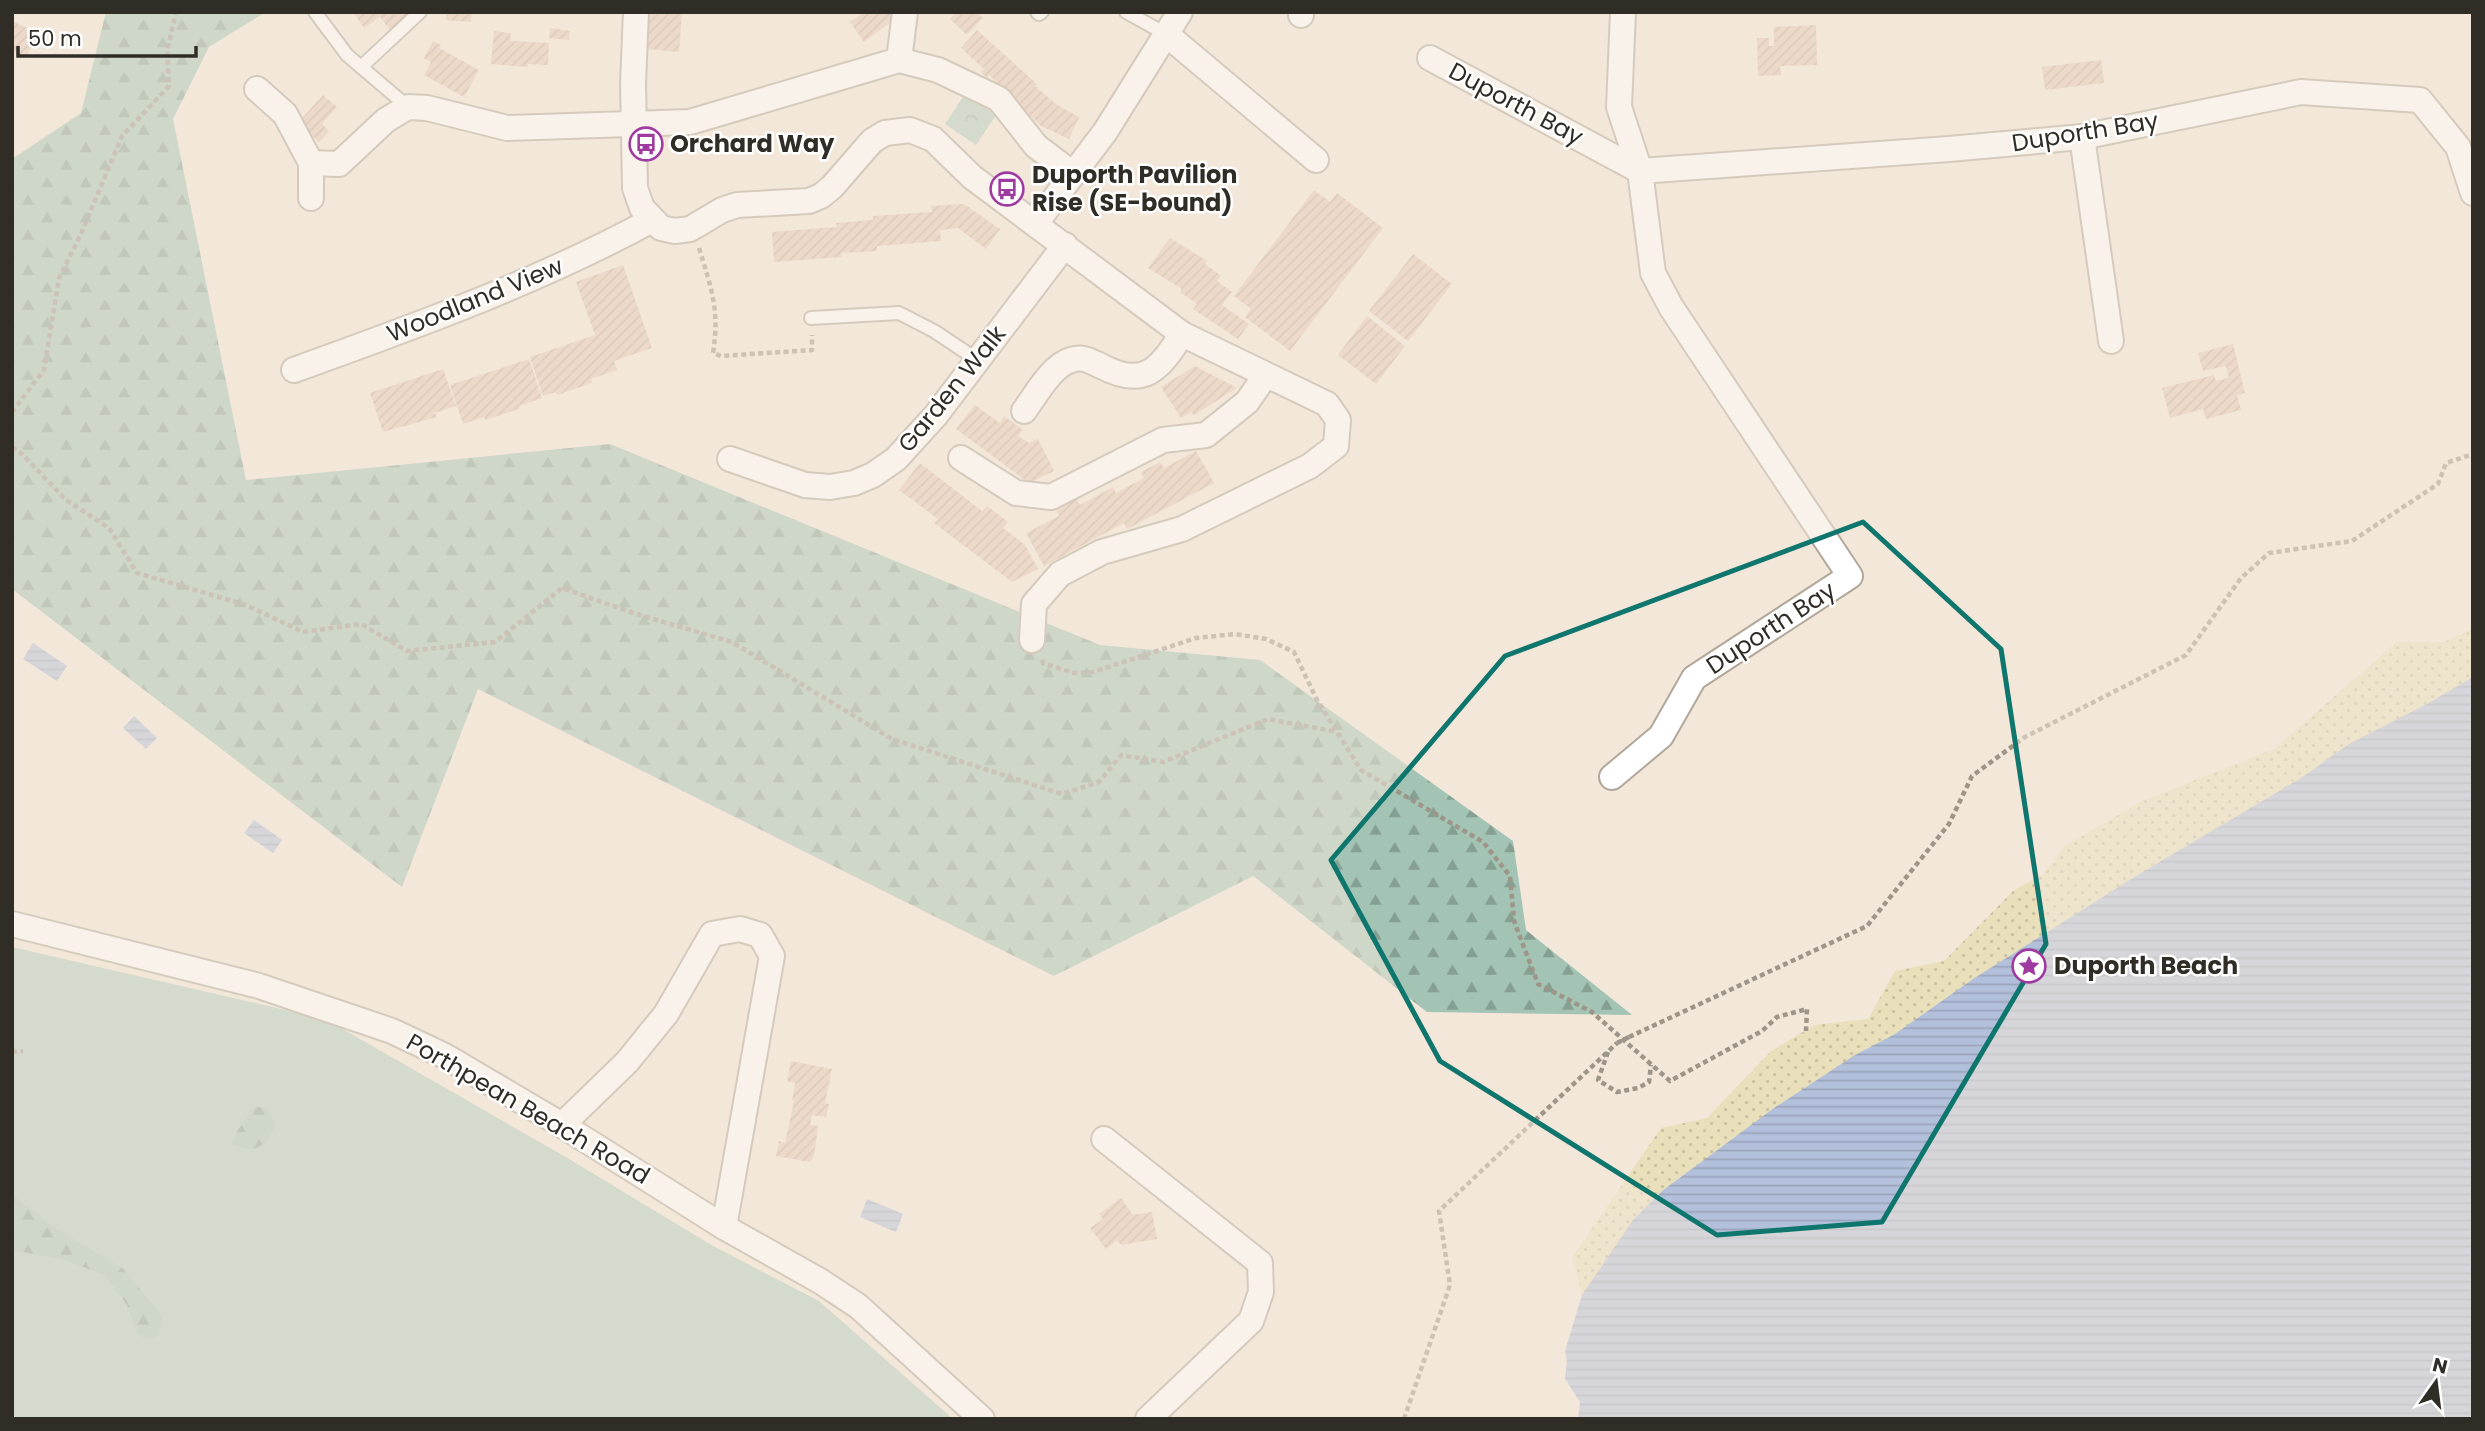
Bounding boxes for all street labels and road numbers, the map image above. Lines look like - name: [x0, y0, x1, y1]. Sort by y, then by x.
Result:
- street label: Duporth Bay: [1443, 54, 1590, 153]
- street label: Duporth Bay: [2009, 104, 2161, 159]
- street label: Woodland View: [382, 249, 568, 350]
- street label: Garden Walk: [890, 318, 1013, 459]
- street label: Duporth Bay: [1700, 573, 1842, 682]
- street label: Porthpean Beach Road: [401, 1025, 656, 1192]

